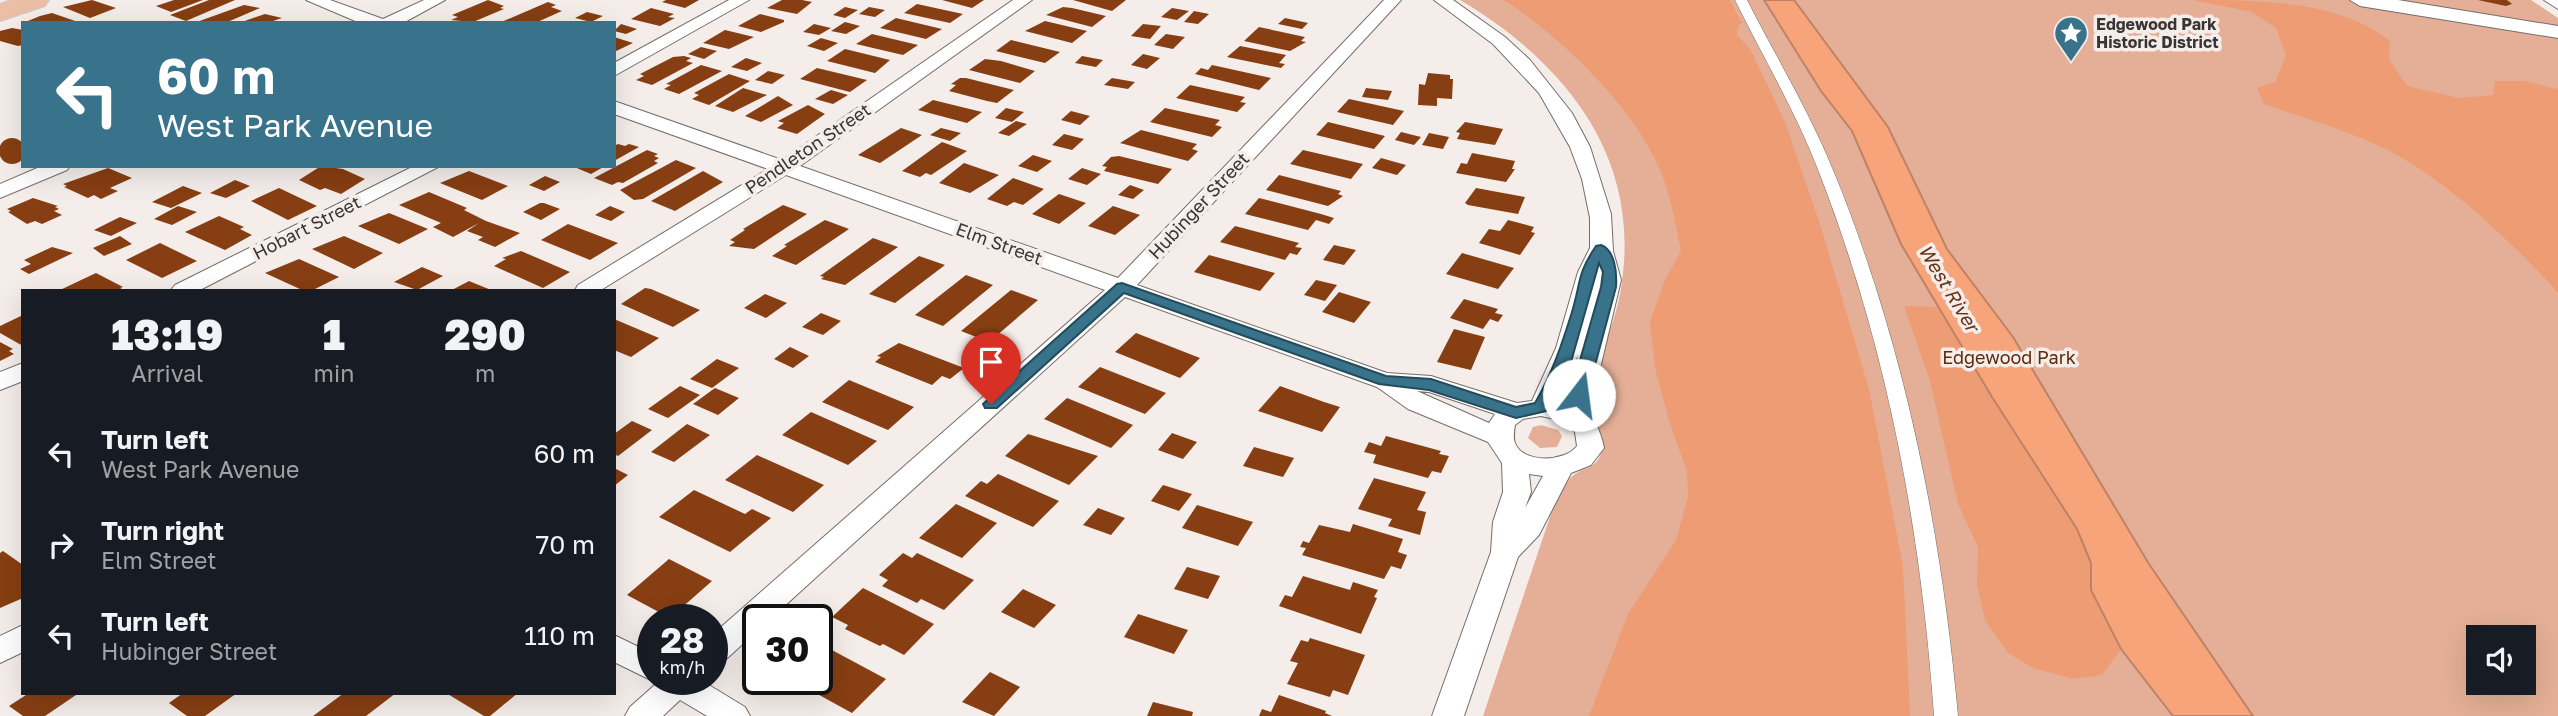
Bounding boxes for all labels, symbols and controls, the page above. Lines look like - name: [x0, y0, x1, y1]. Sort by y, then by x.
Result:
- place icon: Edgewood Park Historic District: [2052, 14, 2090, 63]
- place label: Edgewood Park Historic District: [2096, 14, 2219, 52]
- text: 60 m: [157, 46, 275, 105]
- icon: left: [42, 49, 133, 140]
- street label: Pendleton Street: [740, 98, 875, 198]
- text: West Park Avenue: [157, 106, 433, 144]
- street label: Hubinger Street: [1143, 147, 1253, 263]
- street label: Hobart Street: [249, 191, 364, 264]
- street label: Elm Street: [953, 217, 1046, 269]
- water label: West River: [1914, 240, 1986, 338]
- text: 13:19: [111, 309, 223, 359]
- text: 1: [323, 309, 345, 359]
- text: 290: [445, 309, 526, 359]
- pin: [961, 332, 1021, 404]
- icon: arrive: [972, 343, 1010, 381]
- park label: Edgewood Park: [1942, 346, 2076, 368]
- position arrow: [1542, 358, 1616, 432]
- text: Arrival: [131, 359, 203, 387]
- text: min: [314, 359, 354, 387]
- text: m: [475, 359, 495, 387]
- text: Turn left: [101, 424, 209, 455]
- icon: left: [42, 435, 80, 473]
- text: 60 m: [534, 438, 595, 469]
- text: West Park Avenue: [101, 455, 299, 483]
- text: Turn right: [101, 515, 224, 546]
- icon: right: [42, 526, 80, 564]
- text: 70 m: [536, 529, 595, 560]
- text: Elm Street: [101, 546, 217, 574]
- speed limit sign: 30: [742, 604, 833, 695]
- text: Turn left: [101, 606, 209, 637]
- icon: left: [42, 617, 80, 655]
- text: 28: [661, 619, 704, 661]
- text: 110 m: [524, 620, 595, 651]
- map controls: [2466, 625, 2536, 695]
- button: sound: [2466, 625, 2536, 695]
- text: Hubinger Street: [101, 637, 277, 665]
- text: km/h: [660, 656, 705, 678]

